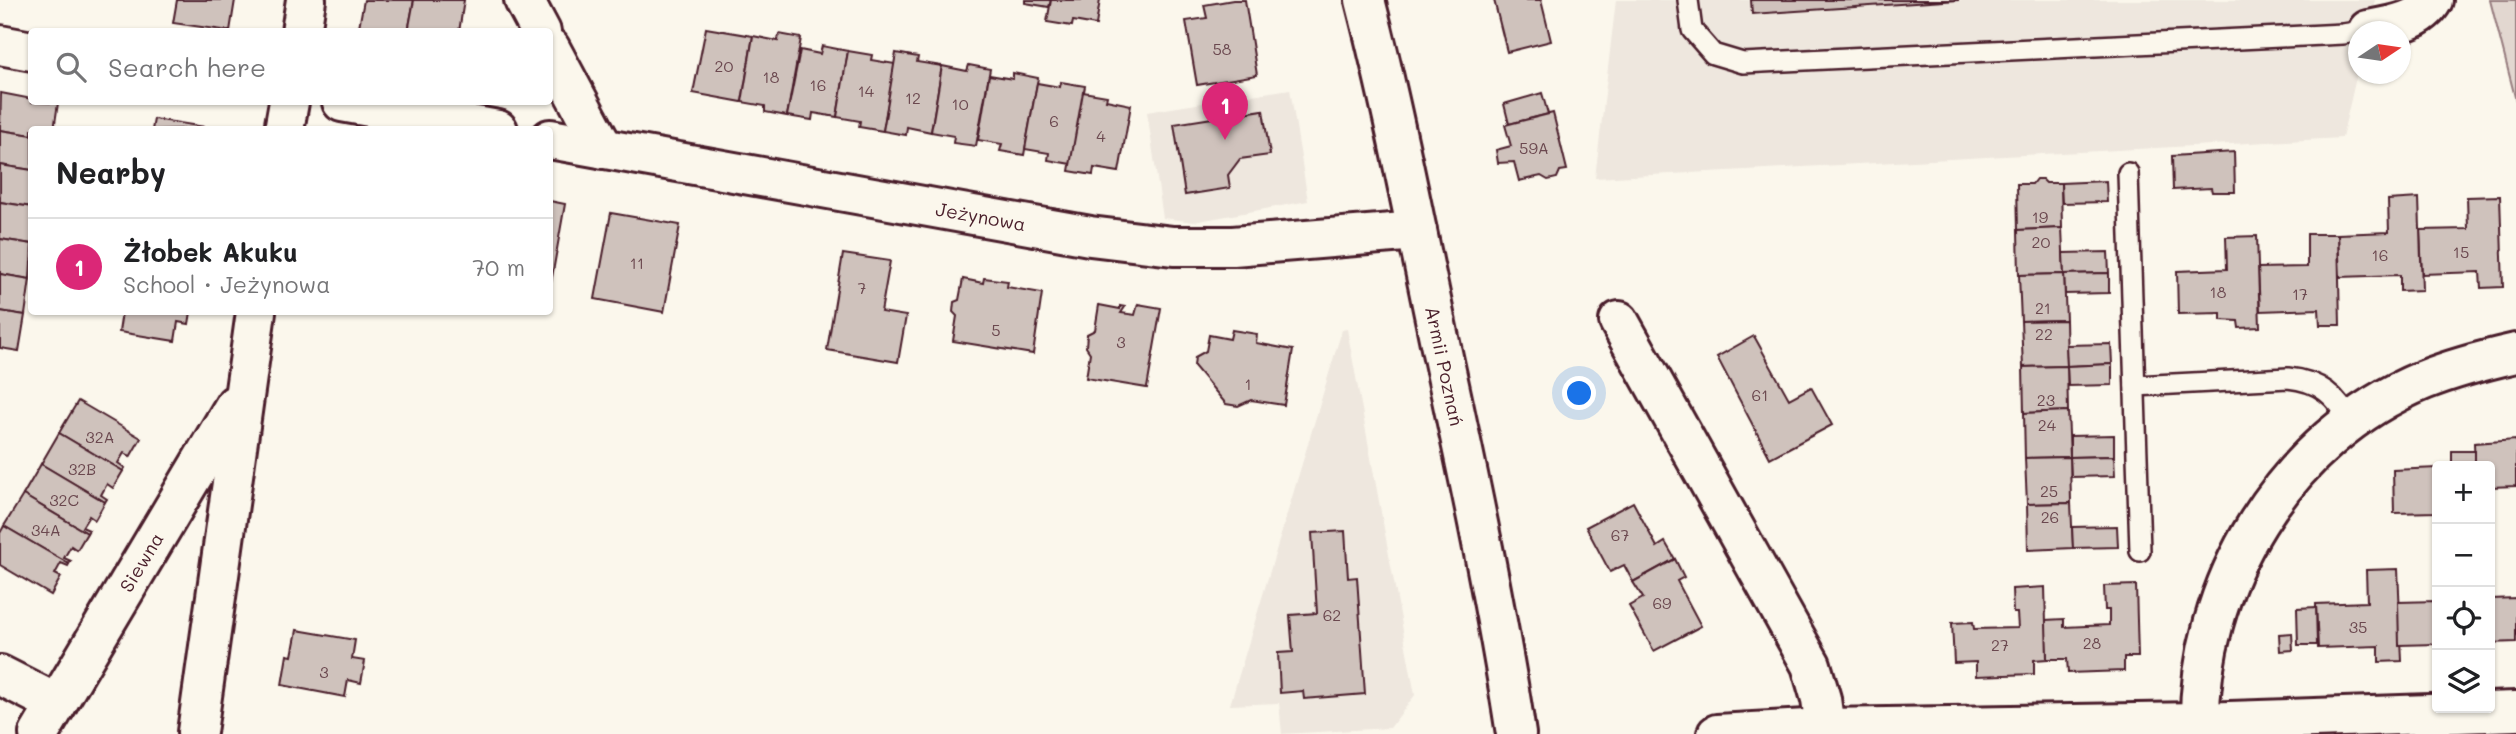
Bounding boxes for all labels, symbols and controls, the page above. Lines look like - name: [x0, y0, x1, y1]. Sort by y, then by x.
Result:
- north arrow: [2348, 21, 2411, 84]
- search box: [28, 28, 553, 105]
- house number: 58: [1212, 38, 1232, 59]
- icon: search: [52, 48, 90, 86]
- text: Search here: [108, 50, 266, 84]
- house number: 20: [715, 55, 734, 76]
- house number: 18: [763, 66, 780, 87]
- house number: 16: [810, 74, 826, 95]
- house number: 14: [858, 80, 875, 101]
- pin: 1: [1202, 82, 1248, 140]
- house number: 12: [905, 87, 921, 108]
- house number: 10: [951, 93, 969, 114]
- house number: 6: [1049, 110, 1059, 131]
- house number: 4: [1096, 125, 1106, 146]
- house number: 59A: [1519, 137, 1549, 158]
- text: Nearby: [56, 152, 166, 192]
- street label: Jeżynowa: [934, 196, 1028, 236]
- house number: 19: [2032, 206, 2048, 227]
- house number: 20: [2032, 231, 2051, 252]
- text: Żłobek Akuku: [123, 235, 298, 269]
- house number: 15: [2453, 241, 2469, 262]
- house number: 16: [2372, 244, 2388, 265]
- text: 1: [74, 252, 84, 282]
- text: 70 m: [472, 252, 525, 282]
- house number: 11: [630, 252, 644, 273]
- text: School · Jeżynowa: [123, 269, 330, 299]
- house number: 7: [858, 277, 867, 298]
- house number: 18: [2210, 281, 2227, 302]
- house number: 17: [2292, 283, 2308, 304]
- house number: 21: [2035, 297, 2051, 318]
- street label: Armii Poznań: [1420, 304, 1470, 428]
- house number: 5: [991, 319, 1001, 340]
- house number: 22: [2035, 323, 2053, 344]
- house number: 3: [1116, 331, 1126, 352]
- house number: 1: [1244, 373, 1252, 394]
- your location: [1562, 376, 1596, 410]
- house number: 61: [1752, 384, 1768, 405]
- house number: 23: [2037, 389, 2055, 410]
- house number: 24: [2038, 414, 2057, 435]
- house number: 32A: [85, 426, 115, 447]
- house number: 32B: [68, 458, 96, 479]
- map controls: [2432, 461, 2495, 713]
- button: +: [2432, 461, 2495, 524]
- house number: 25: [2040, 480, 2058, 501]
- house number: 32C: [49, 489, 79, 510]
- house number: 26: [2041, 506, 2059, 527]
- house number: 34A: [31, 519, 61, 540]
- house number: 67: [1611, 524, 1629, 545]
- button: −: [2432, 524, 2495, 587]
- street label: Siewna: [113, 528, 169, 596]
- button: locate: [2432, 587, 2495, 650]
- house number: 69: [1652, 592, 1672, 613]
- house number: 62: [1323, 604, 1341, 625]
- house number: 35: [2349, 616, 2367, 637]
- house number: 28: [2083, 632, 2102, 653]
- house number: 27: [1991, 634, 2009, 655]
- button: layers: [2432, 650, 2495, 713]
- house number: 3: [319, 661, 329, 682]

